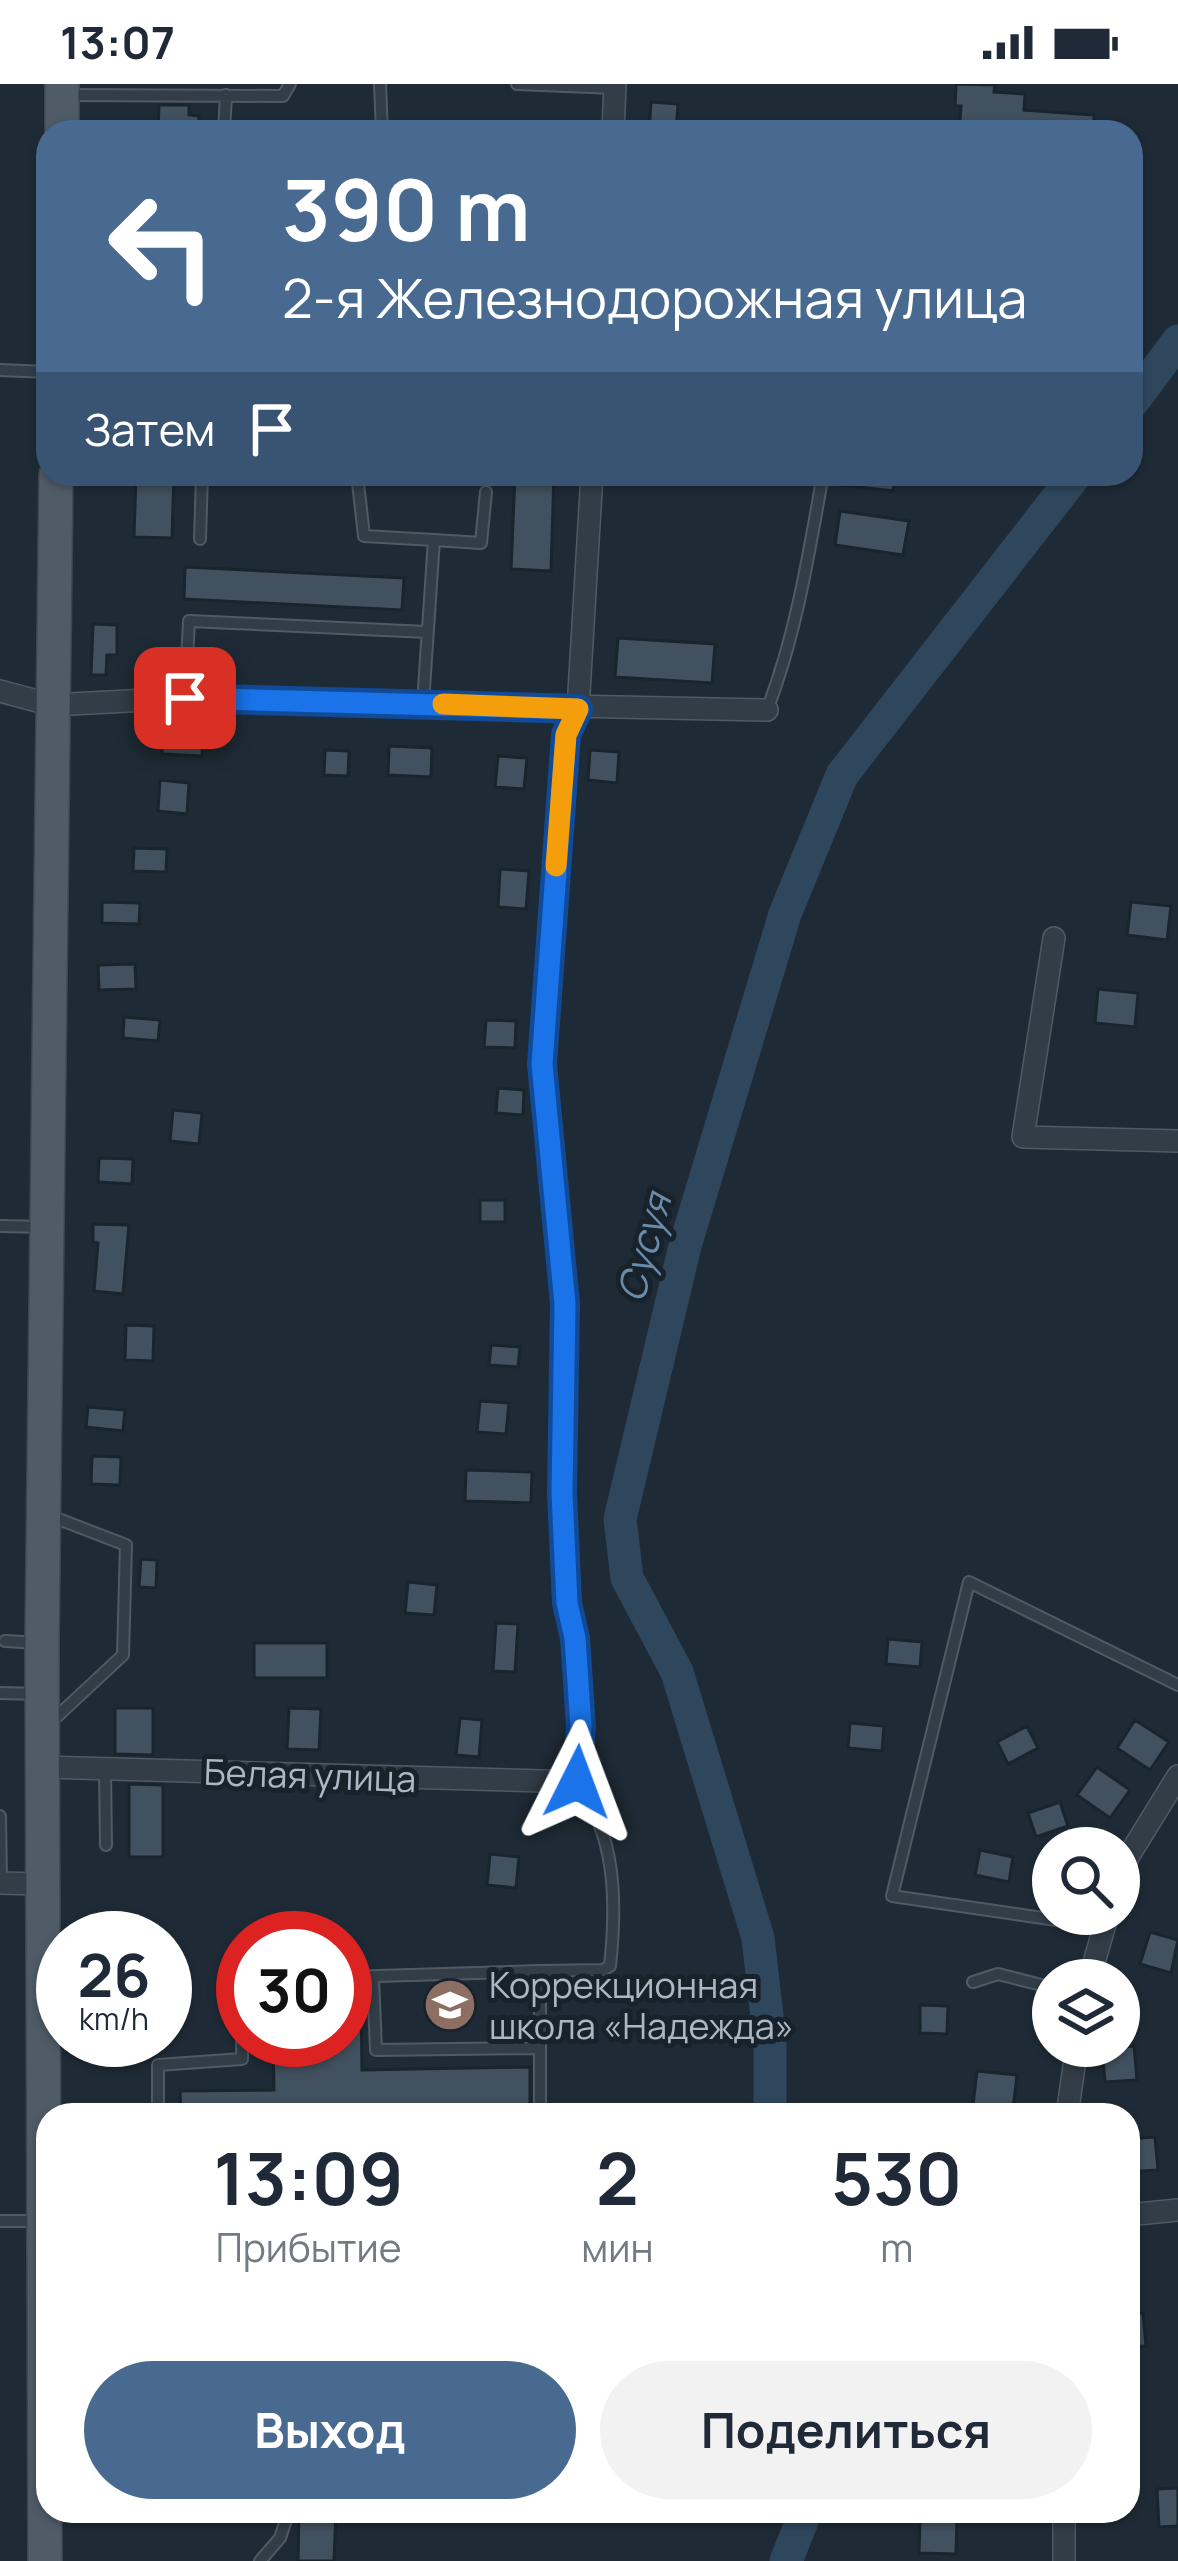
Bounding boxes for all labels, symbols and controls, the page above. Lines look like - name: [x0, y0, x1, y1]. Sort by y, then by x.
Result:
- text: 13:07: [60, 11, 175, 73]
- text: 390 m: [282, 151, 531, 266]
- icon: left: [84, 168, 240, 324]
- text: 2-я Железнодорожная улица: [282, 260, 1027, 334]
- icon: arrive: [239, 396, 305, 462]
- text: Затем: [84, 398, 215, 460]
- pin: [134, 647, 236, 749]
- icon: arrive: [152, 665, 218, 731]
- water label: Сусуя: [603, 1184, 684, 1307]
- position arrow: [514, 1719, 640, 1845]
- street label: Белая улица: [203, 1747, 417, 1803]
- map controls: [1032, 1827, 1140, 2067]
- button: search: [1032, 1827, 1140, 1935]
- speed limit sign: 30: [216, 1911, 372, 2067]
- text: 26: [77, 1933, 151, 2015]
- button: layers: [1032, 1959, 1140, 2067]
- place label: Коррекционная школа «Надежда»: [489, 1960, 794, 2050]
- school or university icon: Коррекционная школа «Надежда»: [422, 1977, 478, 2033]
- text: km/h: [79, 1998, 149, 2039]
- text: 13:09: [214, 2128, 404, 2227]
- text: 2: [596, 2128, 639, 2227]
- text: 530: [831, 2128, 962, 2227]
- text: Прибытие: [216, 2220, 402, 2274]
- text: мин: [581, 2220, 653, 2274]
- text: m: [880, 2220, 913, 2274]
- button: Выход: [84, 2361, 576, 2499]
- button: Поделиться: [600, 2361, 1092, 2499]

